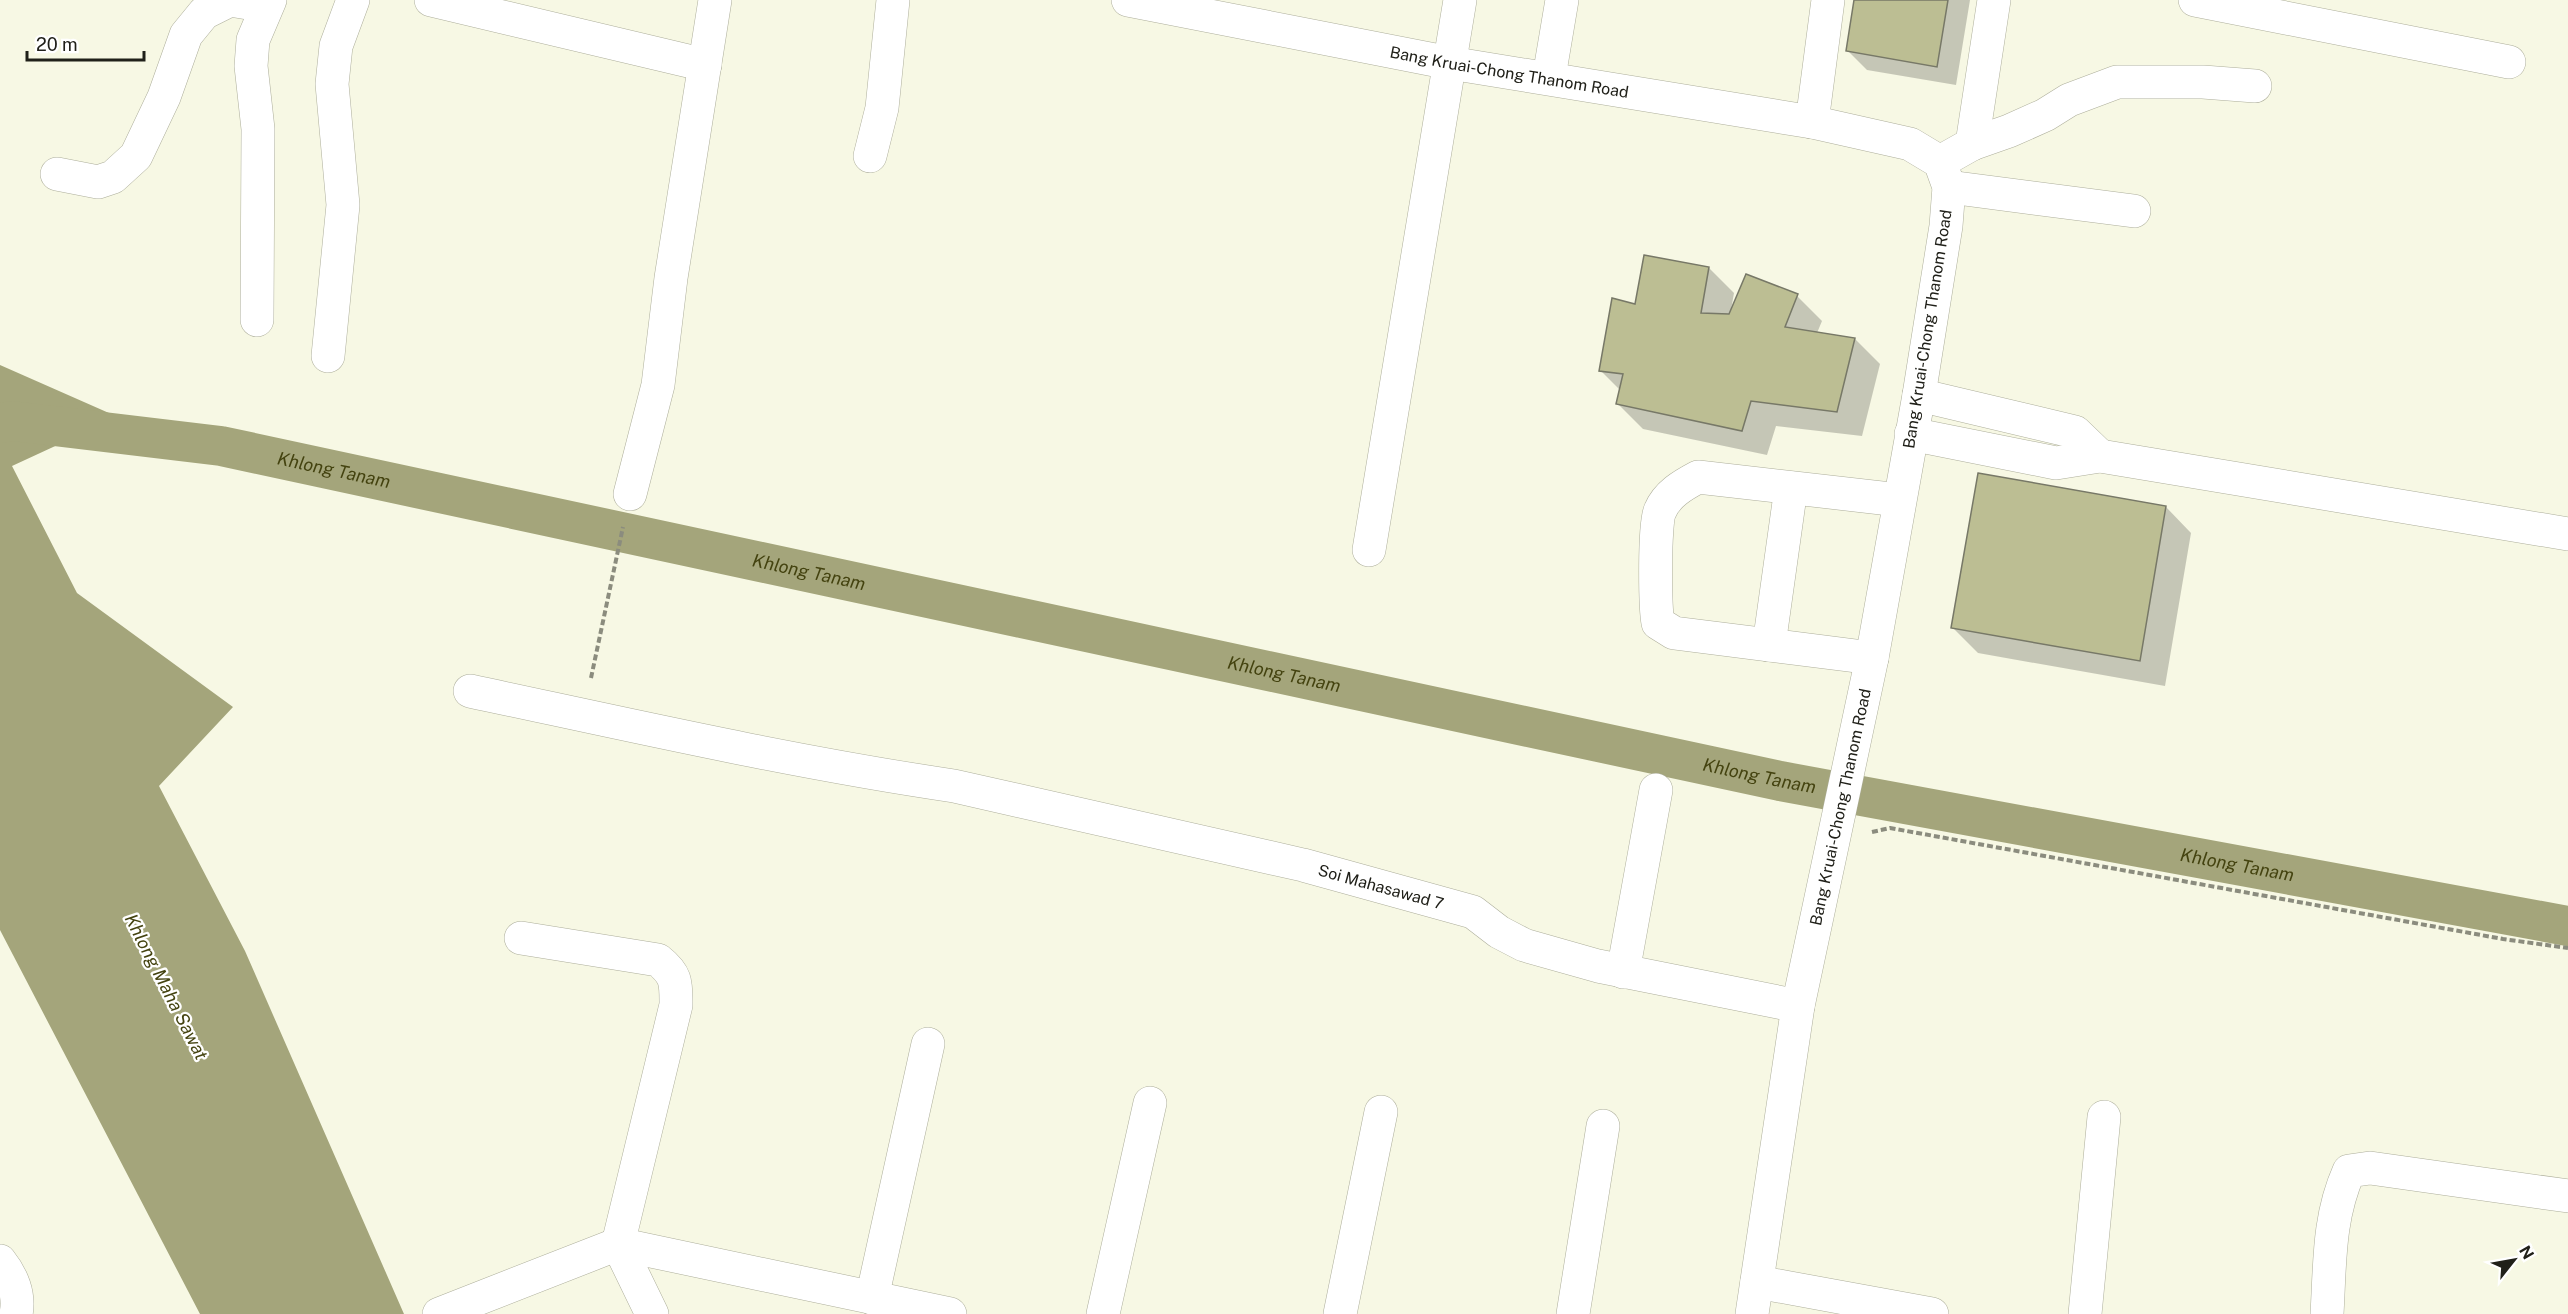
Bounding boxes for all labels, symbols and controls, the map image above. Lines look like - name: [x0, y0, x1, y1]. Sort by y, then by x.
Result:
- scale bar: [27, 24, 144, 62]
- text: 20 m: [36, 34, 78, 55]
- street label: Bang Kruai-Chong Thanom Road: [1388, 42, 1630, 102]
- street label: Bang Kruai-Chong Thanom Road: [1899, 208, 1956, 450]
- water label: Khlong Tanam: [275, 447, 392, 492]
- water label: Khlong Tanam: [751, 549, 868, 594]
- water label: Khlong Tanam: [1226, 652, 1343, 696]
- street label: Bang Kruai-Chong Thanom Road: [1806, 687, 1875, 927]
- water label: Khlong Tanam: [1701, 754, 1818, 797]
- water label: Khlong Tanam: [2179, 844, 2296, 885]
- street label: Soi Mahasawad 7: [1316, 861, 1446, 913]
- water label: Khlong Maha Sawat: [121, 910, 212, 1063]
- north arrow: [2484, 1230, 2544, 1290]
- text: N: [2515, 1242, 2538, 1263]

